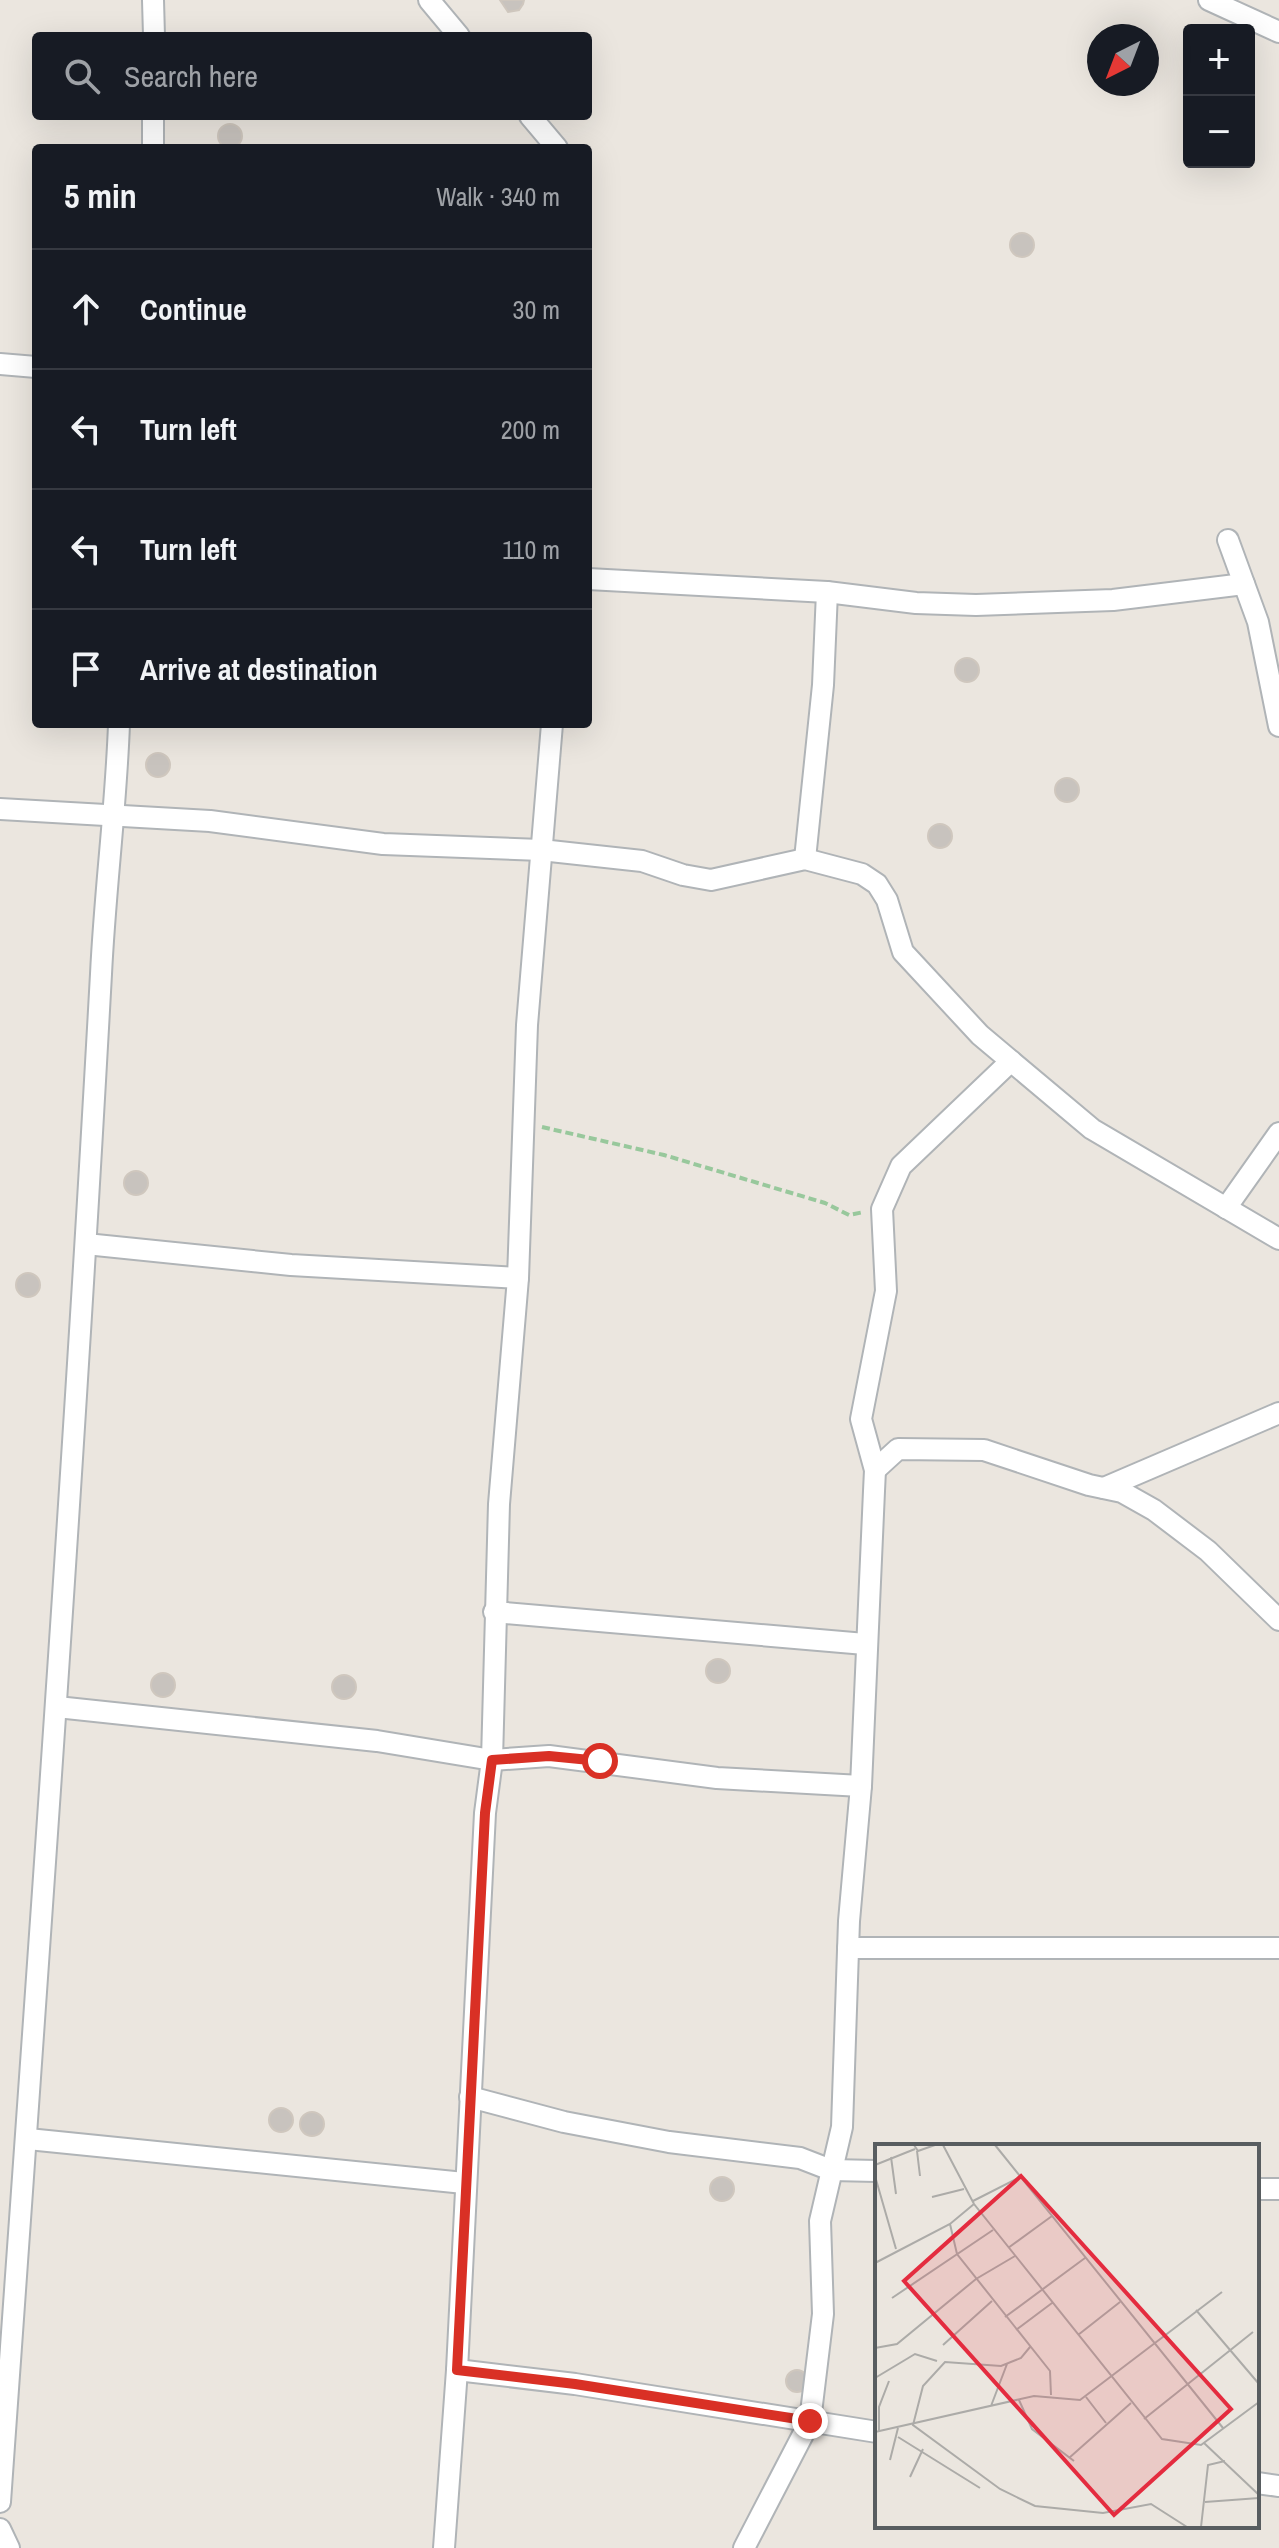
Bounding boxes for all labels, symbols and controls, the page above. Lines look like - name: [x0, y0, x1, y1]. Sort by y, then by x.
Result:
- north arrow: [1087, 24, 1159, 96]
- map controls: [1183, 24, 1255, 168]
- button: +: [1183, 24, 1255, 96]
- search box: [32, 32, 592, 120]
- icon: search: [60, 54, 104, 98]
- text: Search here: [124, 56, 258, 96]
- button: −: [1183, 96, 1255, 168]
- text: 5 min: [64, 173, 137, 219]
- text: Walk · 340 m: [436, 179, 560, 214]
- icon: ahead: [64, 287, 108, 331]
- text: Continue: [140, 289, 247, 329]
- text: 30 m: [513, 292, 560, 327]
- icon: left: [64, 407, 108, 451]
- text: Turn left: [140, 409, 237, 449]
- text: 200 m: [501, 412, 560, 447]
- icon: left: [64, 527, 108, 571]
- text: Turn left: [140, 529, 237, 569]
- text: 110 m: [502, 532, 560, 567]
- icon: arrive: [64, 647, 108, 691]
- text: Arrive at destination: [140, 649, 378, 689]
- route start: [582, 1743, 618, 1779]
- inset map: [875, 2144, 1259, 2528]
- route end: [792, 2403, 828, 2439]

